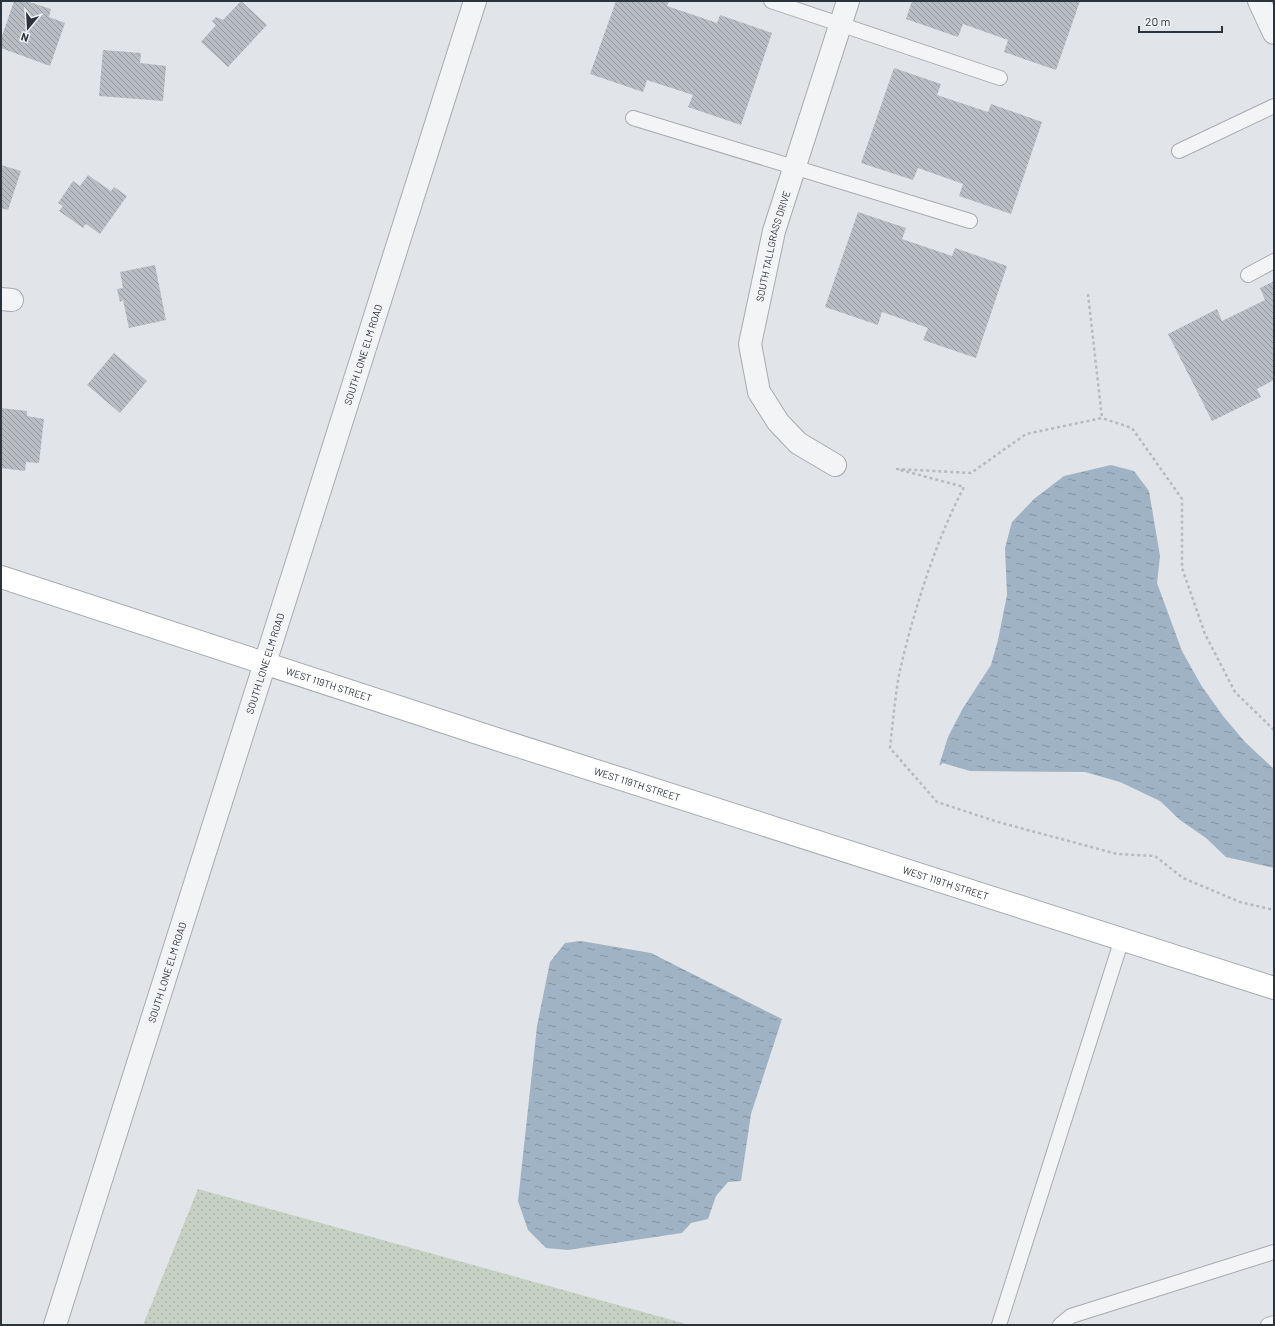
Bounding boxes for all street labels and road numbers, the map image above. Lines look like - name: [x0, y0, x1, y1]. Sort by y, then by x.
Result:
- street label: SOUTH TALLGRASS DRIVE: [753, 189, 793, 303]
- street label: SOUTH LONE ELM ROAD: [341, 303, 384, 406]
- street label: SOUTH LONE ELM ROAD: [243, 612, 286, 715]
- street label: WEST 119TH STREET: [284, 665, 374, 704]
- street label: WEST 119TH STREET: [593, 765, 682, 804]
- street label: WEST 119TH STREET: [901, 863, 991, 902]
- street label: SOUTH LONE ELM ROAD: [145, 921, 188, 1024]

